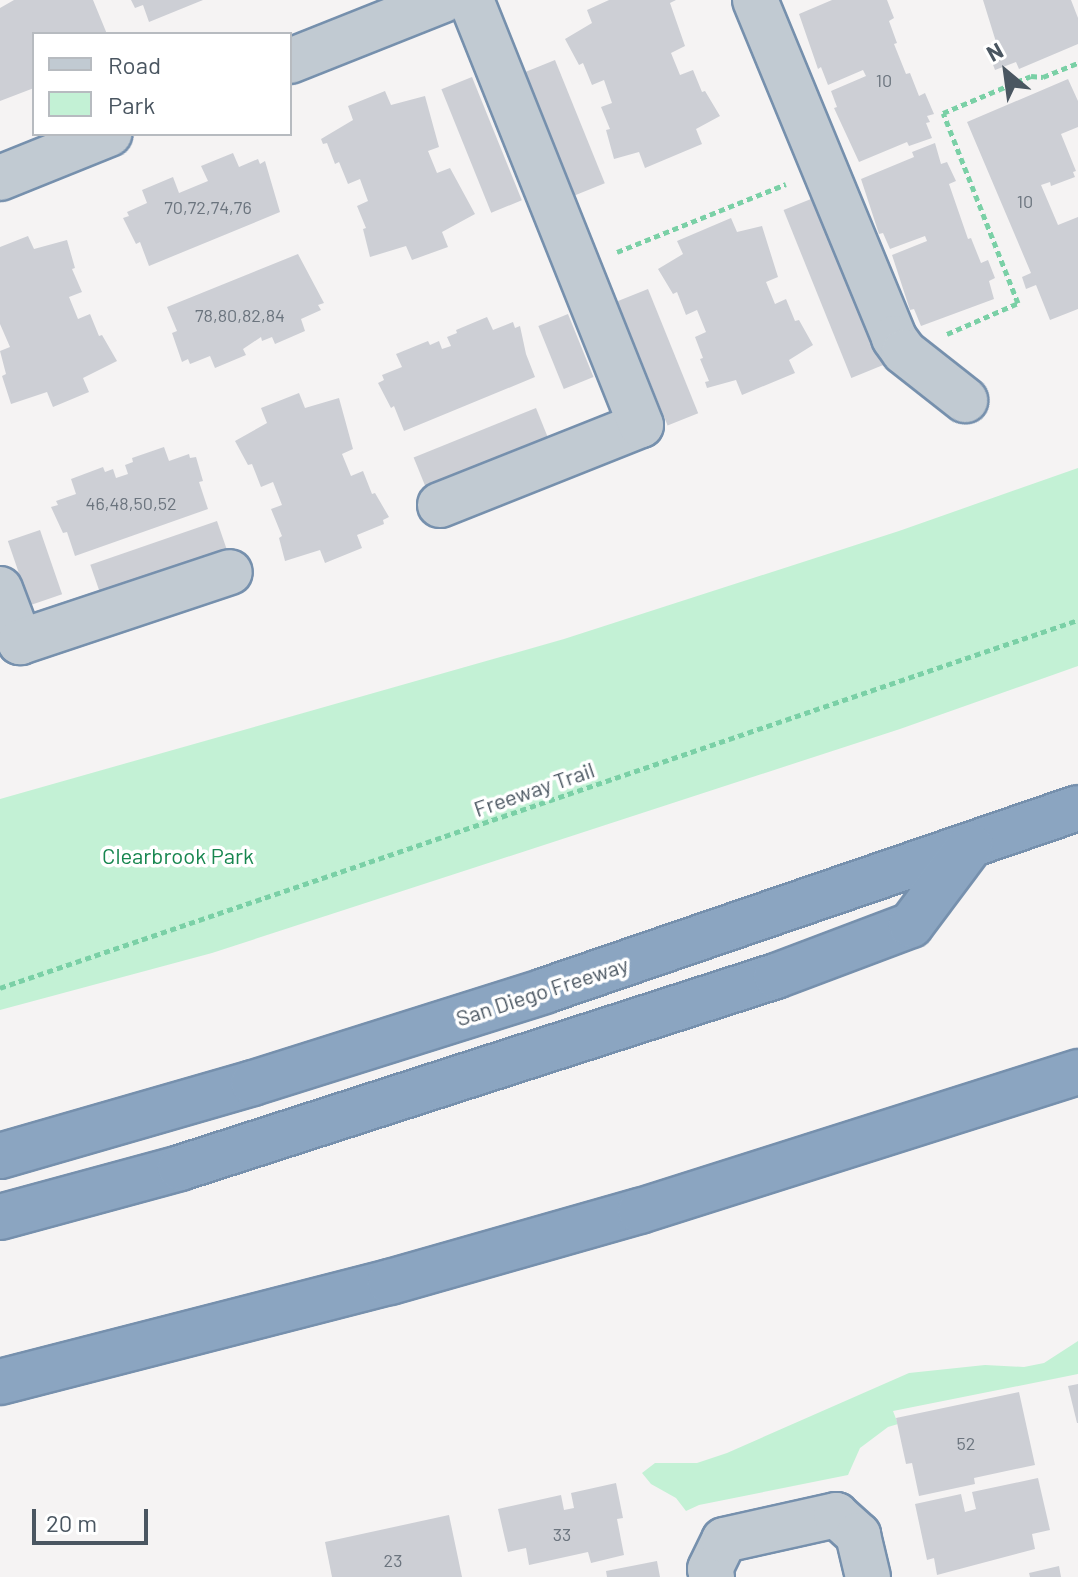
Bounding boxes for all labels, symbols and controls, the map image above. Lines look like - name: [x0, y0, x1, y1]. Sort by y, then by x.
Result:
- legend: [32, 32, 292, 136]
- north arrow: [966, 32, 1046, 112]
- text: N: [982, 36, 1007, 66]
- text: Road: [108, 50, 161, 79]
- house number: 10: [876, 69, 892, 91]
- text: Park: [108, 90, 155, 119]
- house number: 10: [1017, 190, 1033, 212]
- house number: 70,72,74,76: [164, 196, 252, 218]
- house number: 78,80,82,84: [195, 304, 285, 326]
- house number: 46,48,50,52: [85, 492, 177, 514]
- street label: Freeway Trail: [470, 756, 598, 822]
- park label: Clearbrook Park: [102, 843, 254, 869]
- street label: San Diego Freeway: [453, 951, 631, 1031]
- house number: 52: [957, 1432, 975, 1454]
- scale bar: [36, 1493, 152, 1543]
- text: 20 m: [46, 1508, 97, 1537]
- house number: 33: [553, 1523, 571, 1545]
- house number: 23: [384, 1549, 402, 1571]

